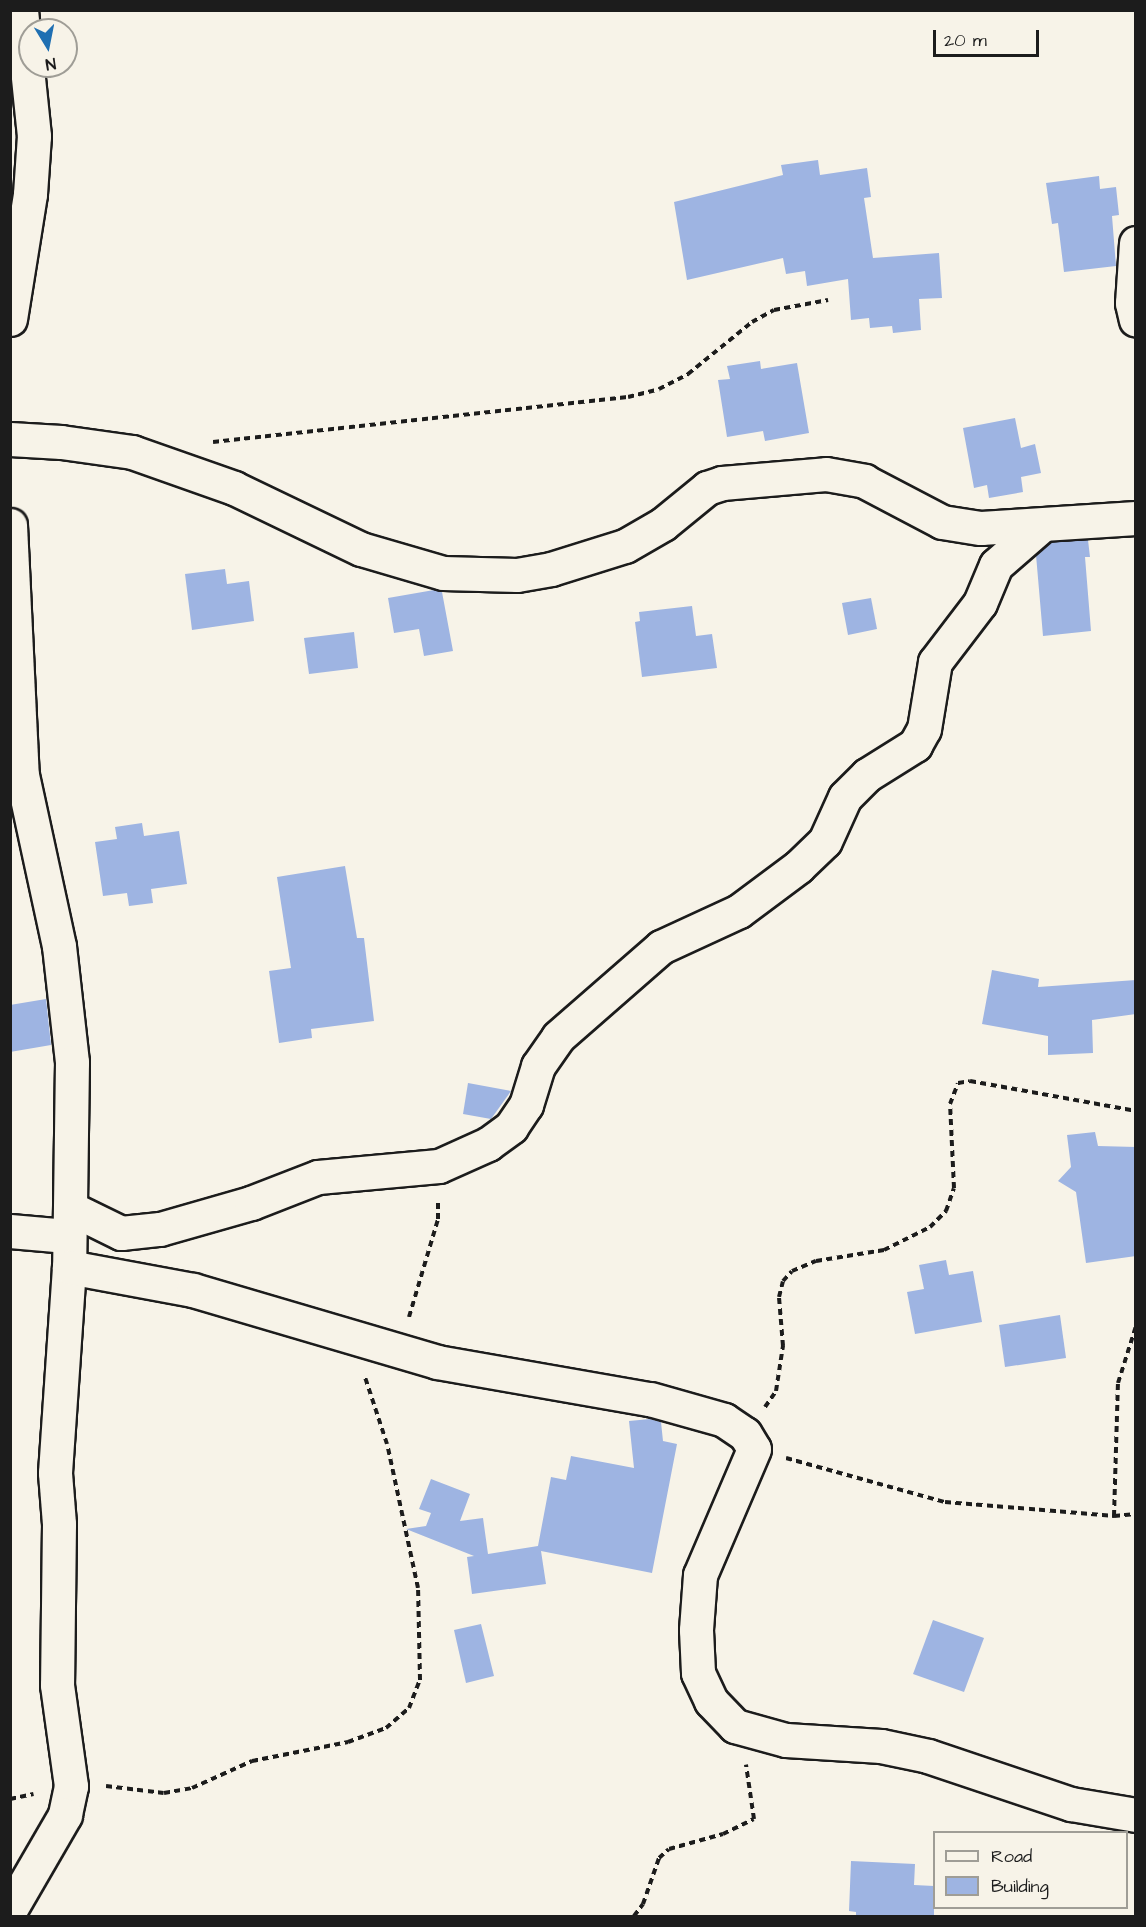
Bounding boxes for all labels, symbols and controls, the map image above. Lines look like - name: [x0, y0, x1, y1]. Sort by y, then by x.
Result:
- north arrow: [18, 18, 78, 78]
- scale bar: [936, 18, 1042, 56]
- text: 20 m: [944, 28, 987, 53]
- text: N: [44, 52, 58, 75]
- legend: [933, 1831, 1128, 1909]
- text: Road: [991, 1844, 1032, 1869]
- text: Building: [991, 1874, 1049, 1899]

